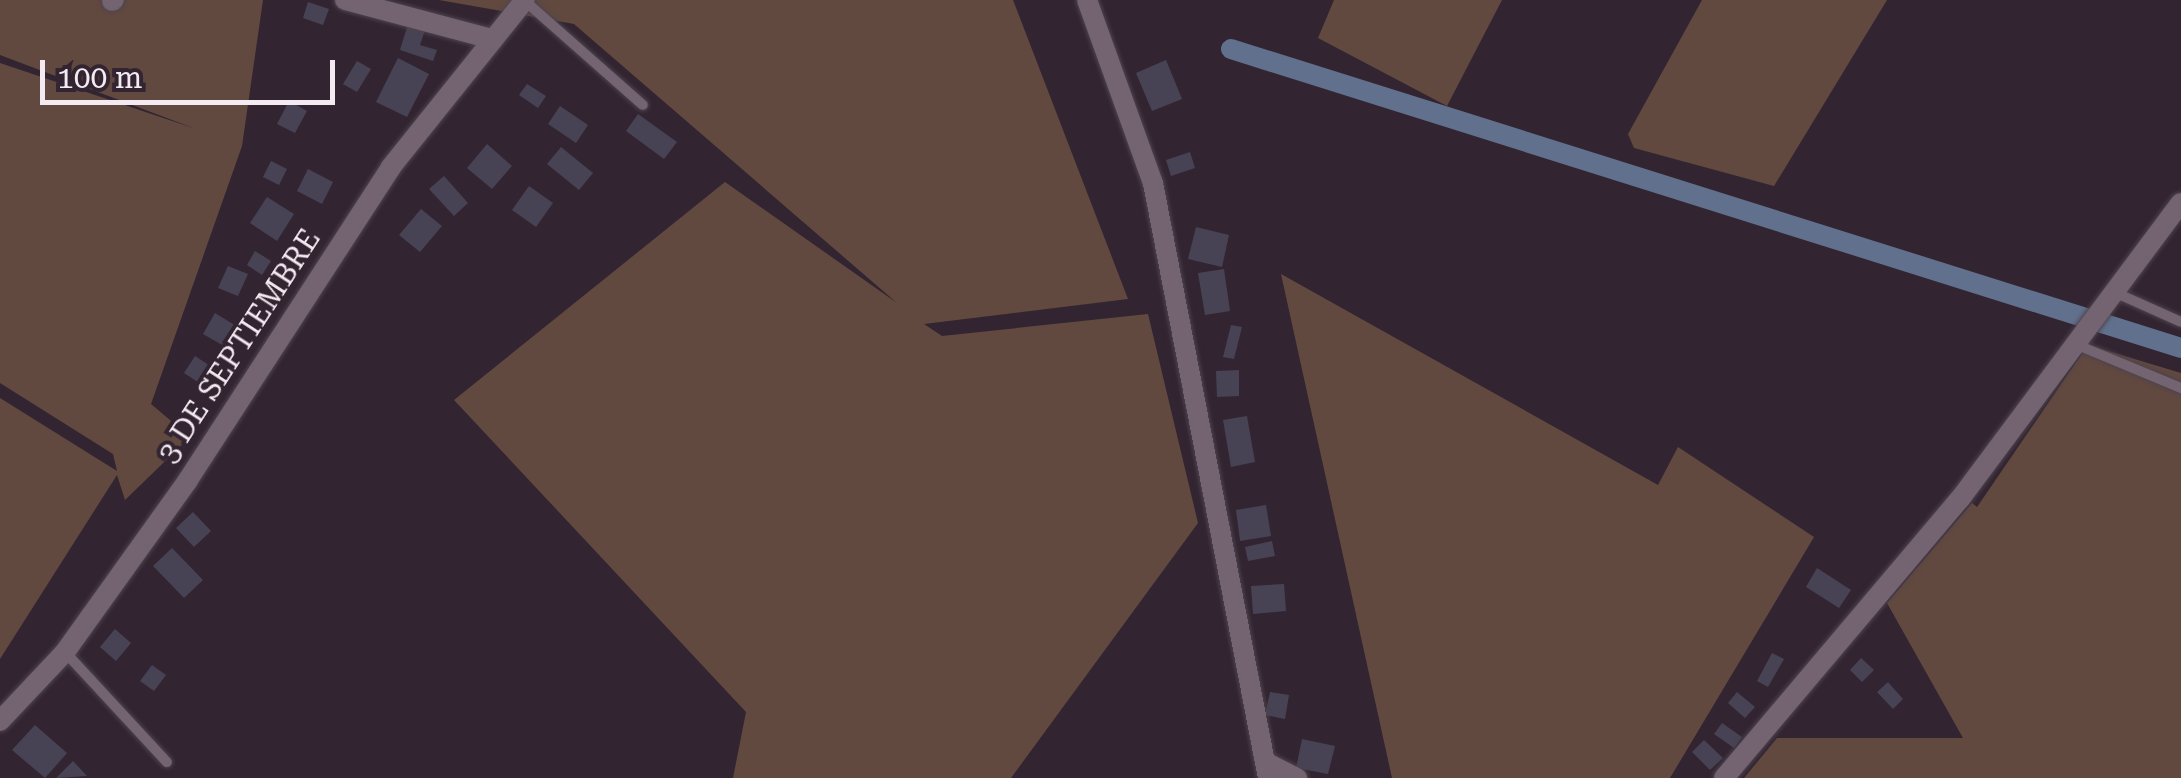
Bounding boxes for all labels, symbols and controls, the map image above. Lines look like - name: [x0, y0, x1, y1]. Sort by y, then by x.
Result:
- scale bar: [45, 40, 340, 102]
- text: 100 m: [57, 60, 142, 95]
- street label: 3 DE SEPTIEMBRE: [150, 222, 328, 470]

